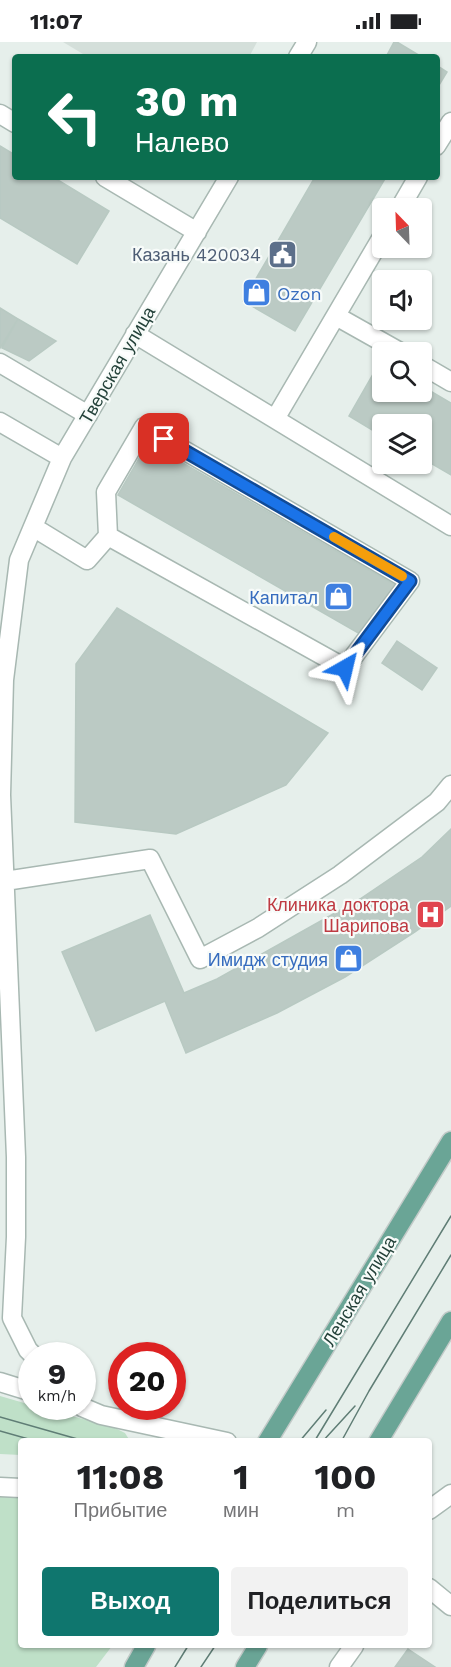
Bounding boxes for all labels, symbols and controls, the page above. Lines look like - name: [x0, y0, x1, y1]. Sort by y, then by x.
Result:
- text: 11:07: [30, 9, 83, 34]
- text: 30 m: [135, 77, 239, 126]
- icon: left: [36, 78, 114, 156]
- text: Налево: [135, 127, 229, 159]
- north arrow: [372, 198, 432, 258]
- map controls: [372, 198, 432, 474]
- public building icon: Казань 420034: [266, 238, 298, 270]
- place label: Казань 420034: [132, 244, 261, 265]
- button: sound: [372, 270, 432, 330]
- shop icon: Ozon: [240, 277, 272, 309]
- place label: Ozon: [277, 283, 322, 304]
- street label: Тверская улица: [75, 302, 160, 428]
- button: search: [372, 342, 432, 402]
- pin: [138, 413, 189, 464]
- button: layers: [372, 414, 432, 474]
- icon: arrive: [147, 422, 180, 455]
- shop icon: Капитал: [323, 581, 355, 613]
- place label: Капитал: [249, 587, 318, 608]
- position arrow: [313, 636, 377, 700]
- place label: Клиника доктора Шарипова: [267, 894, 410, 936]
- hospital icon: Клиника доктора Шарипова: [414, 898, 446, 930]
- shop icon: Имидж студия: [333, 943, 365, 975]
- place label: Имидж студия: [208, 949, 328, 970]
- street label: Ленская улица: [318, 1231, 401, 1350]
- speed limit sign: 20: [108, 1342, 186, 1420]
- text: 9: [48, 1356, 66, 1391]
- text: km/h: [38, 1387, 76, 1405]
- text: 11:08: [77, 1456, 164, 1498]
- text: 1: [233, 1456, 249, 1498]
- text: 100: [315, 1456, 376, 1498]
- text: Прибытие: [74, 1498, 168, 1522]
- text: мин: [223, 1498, 259, 1522]
- text: m: [336, 1498, 355, 1522]
- button: Выход: [42, 1567, 219, 1636]
- button: Поделиться: [231, 1567, 408, 1636]

